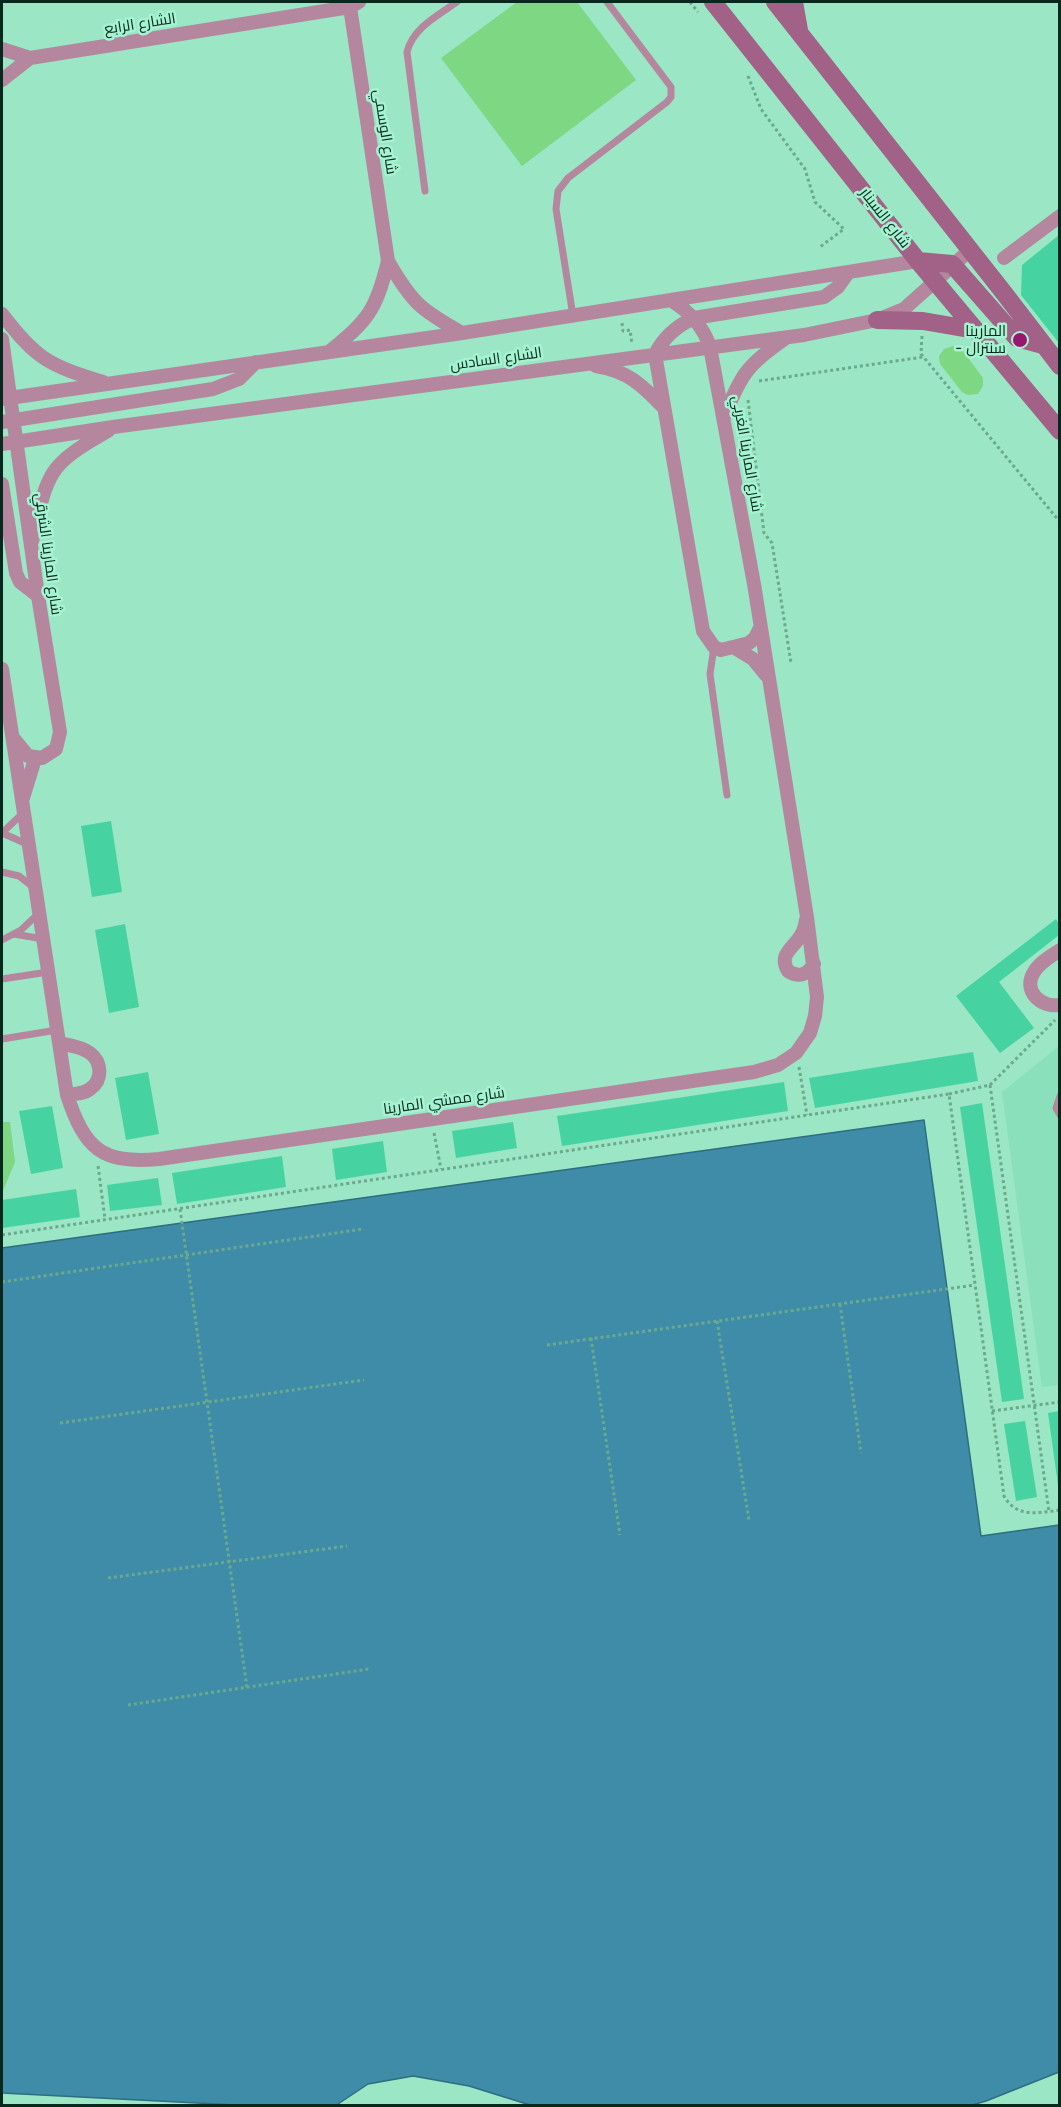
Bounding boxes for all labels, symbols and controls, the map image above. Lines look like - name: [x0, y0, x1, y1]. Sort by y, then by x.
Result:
- street label: الشارع الرابع: [103, 9, 177, 39]
- street label: شارع الوسمي: [369, 88, 401, 176]
- street label: شارع السينار: [856, 184, 914, 252]
- place label: المارينا - سنترال: [955, 322, 1006, 357]
- marker: المارينا - سنترال: [1011, 331, 1029, 349]
- street label: الشارع السادس: [449, 344, 543, 374]
- street label: شارع المارينا الغربي: [728, 395, 766, 513]
- street label: شارع المارينا الشرقي: [31, 492, 65, 616]
- street label: شارع ممشي المارينا: [382, 1084, 506, 1118]

